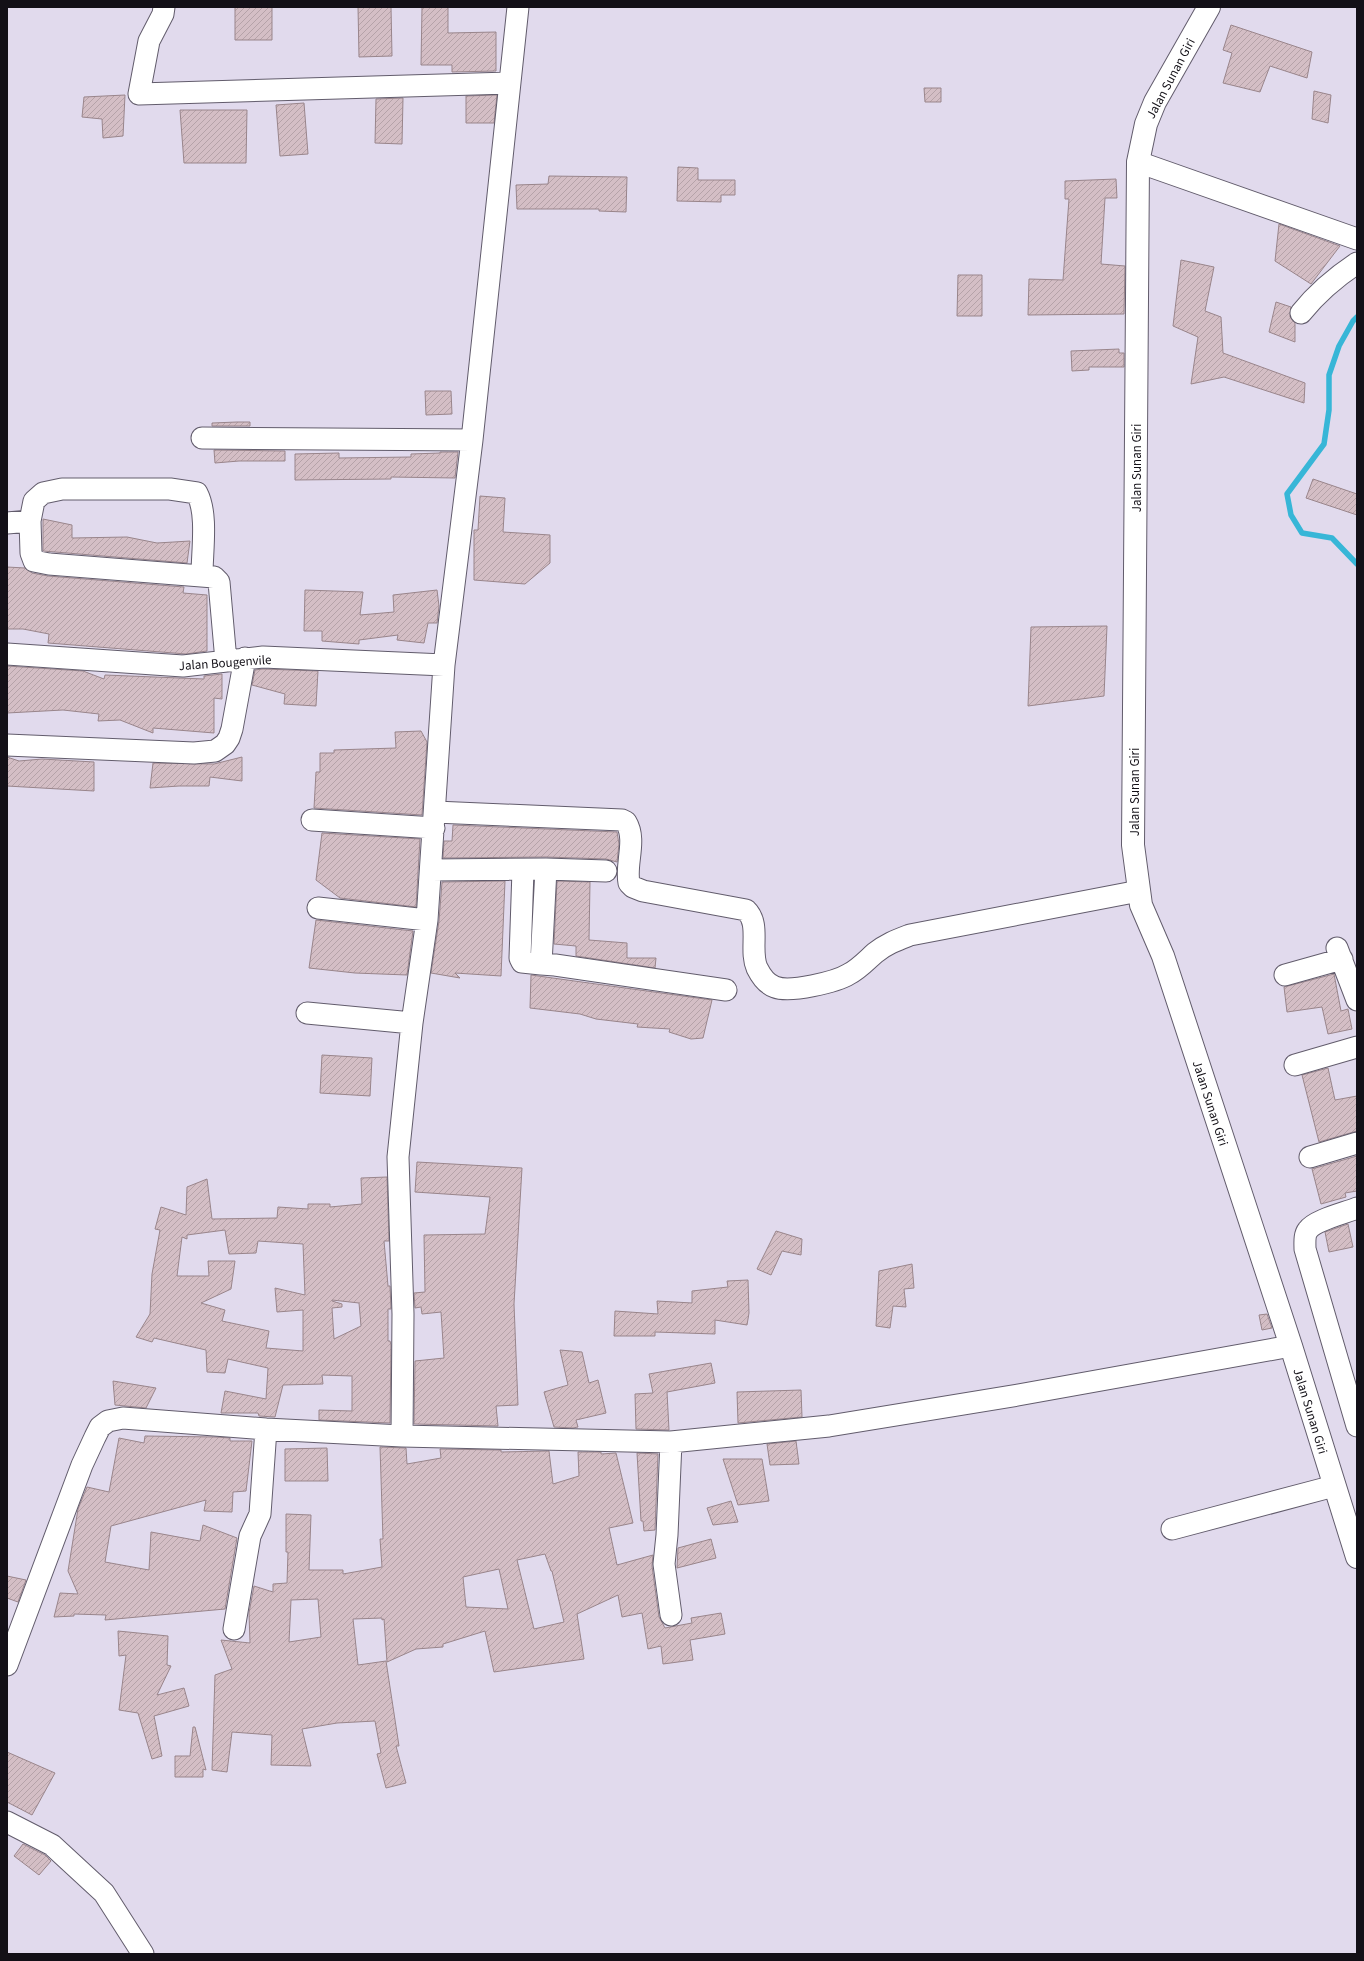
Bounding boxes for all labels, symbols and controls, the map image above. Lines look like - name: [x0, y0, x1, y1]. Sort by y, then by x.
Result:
- street label: Jalan Sunan Giri: [1142, 35, 1200, 122]
- street label: Jalan Sunan Giri: [1128, 424, 1146, 512]
- street label: Jalan Bougenvile: [178, 651, 272, 675]
- street label: Jalan Sunan Giri: [1126, 748, 1144, 836]
- street label: Jalan Sunan Giri: [1188, 1058, 1232, 1148]
- street label: Jalan Sunan Giri: [1288, 1366, 1332, 1456]

